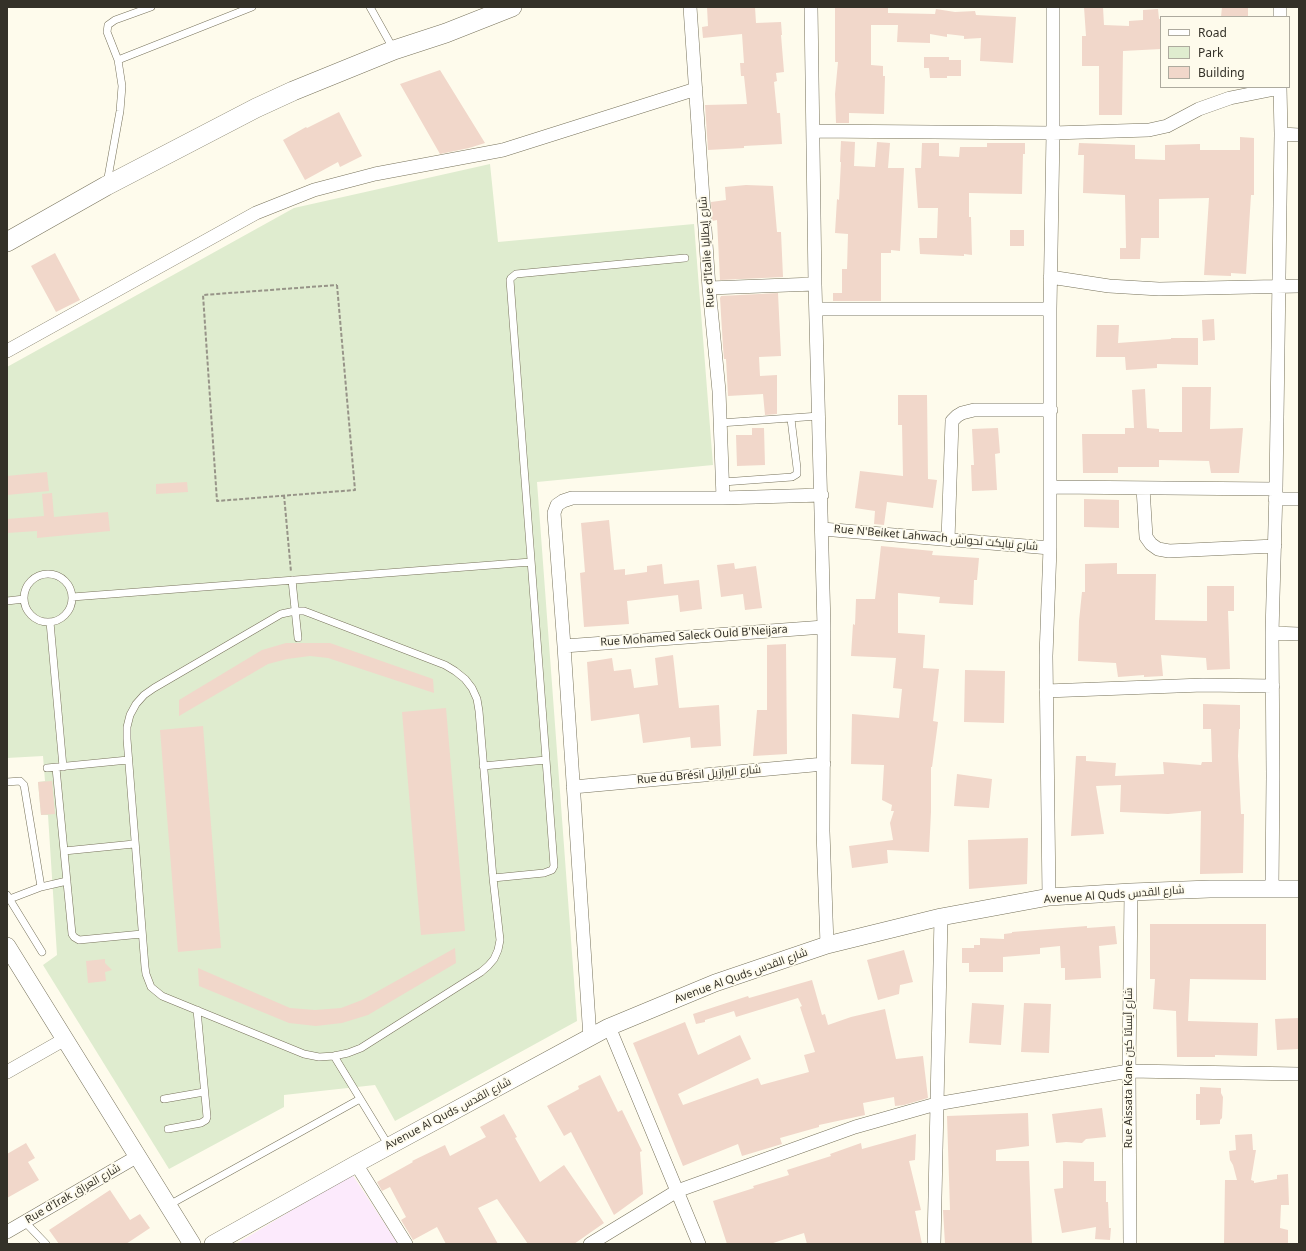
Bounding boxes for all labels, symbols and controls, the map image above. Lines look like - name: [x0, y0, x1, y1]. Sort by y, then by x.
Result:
- legend: [1160, 16, 1290, 88]
- text: Road: [1198, 24, 1227, 41]
- text: Park: [1198, 44, 1223, 61]
- text: Building: [1198, 64, 1245, 81]
- street label: Rue d'Italie شارع إيطاليا: [697, 196, 717, 308]
- street label: Rue N'Beiket Lahwach شارع نبايكت لحواش: [833, 522, 1039, 554]
- street label: Rue Mohamed Saleck Ould B'Neijara: [600, 623, 788, 649]
- street label: Rue du Brésil شارع البرازيل: [636, 763, 762, 787]
- street label: Avenue Al Quds شارع القدس: [1043, 884, 1185, 906]
- street label: Avenue Al Quds شارع القدس: [673, 946, 809, 1006]
- street label: Rue Aissata Kane شارع آيساتا كين: [1122, 988, 1136, 1148]
- street label: Avenue Al Quds شارع القدس: [383, 1075, 513, 1153]
- street label: Rue d'Irak شارع العراق: [23, 1161, 123, 1227]

